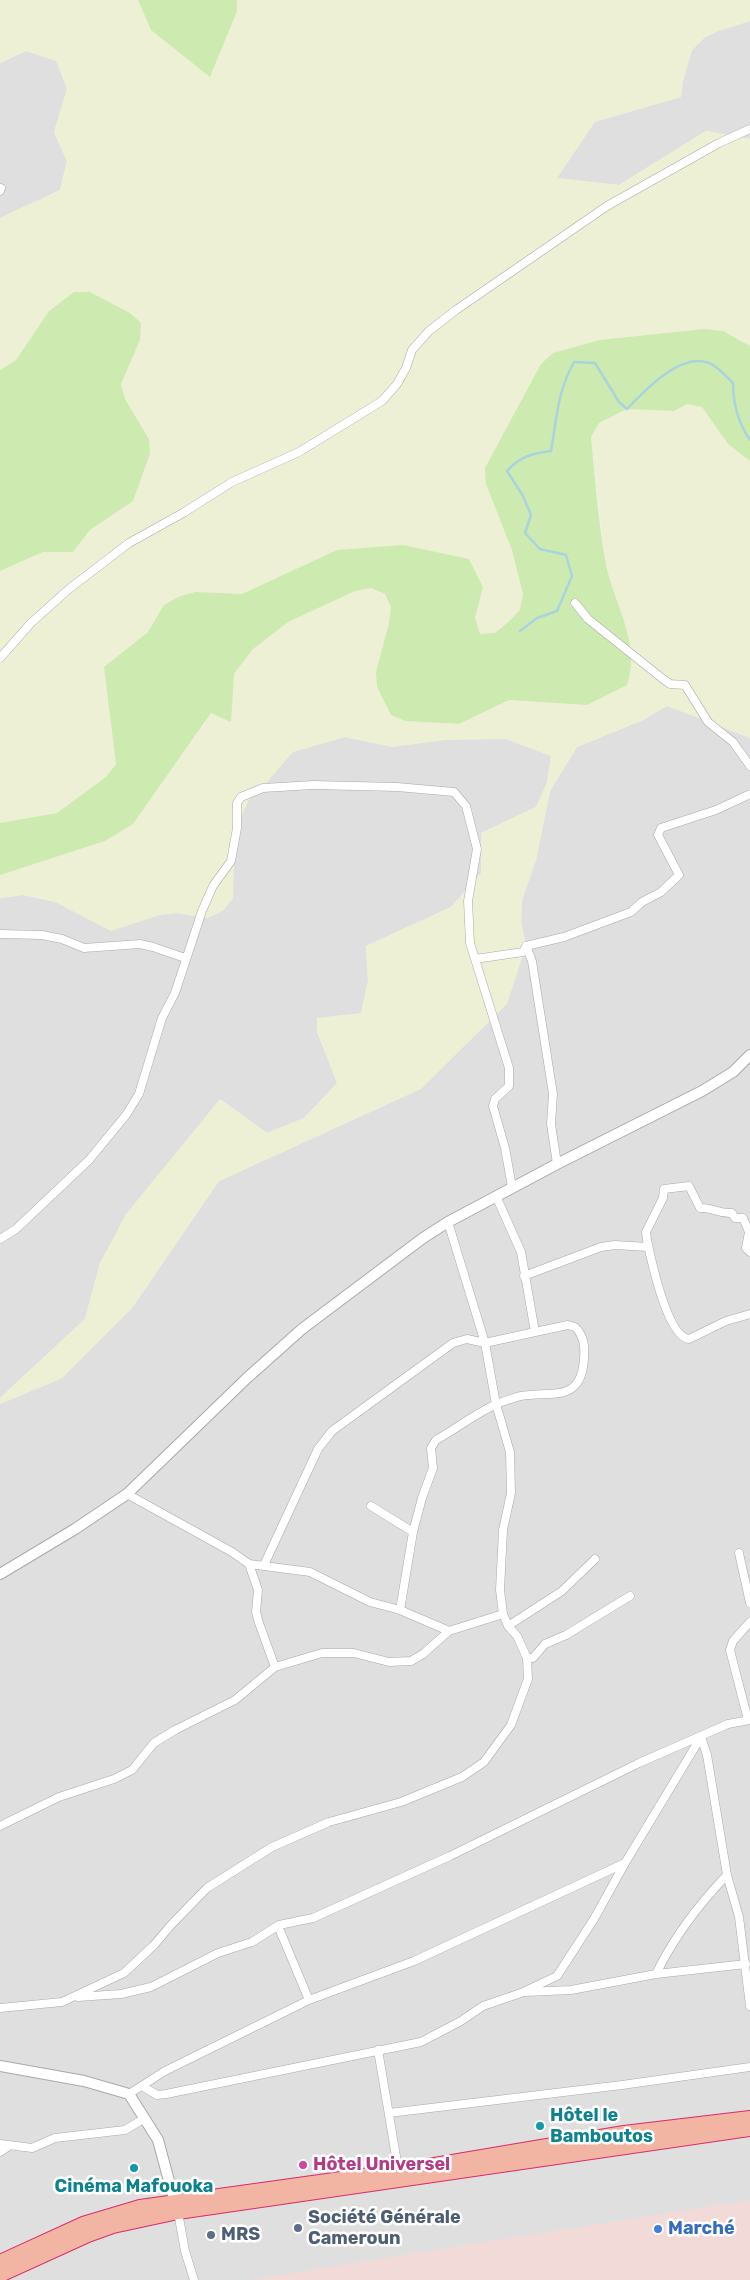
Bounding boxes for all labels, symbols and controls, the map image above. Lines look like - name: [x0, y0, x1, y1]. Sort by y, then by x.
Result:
- place label: Hôtel le Bamboutos: [550, 2105, 653, 2148]
- marker: Hôtel le Bamboutos: [534, 2120, 546, 2132]
- place label: Hôtel Universel: [313, 2154, 450, 2176]
- marker: Hôtel Universel: [297, 2159, 309, 2171]
- marker: Cinéma Mafouoka: [128, 2162, 140, 2174]
- place label: Cinéma Mafouoka: [55, 2176, 213, 2198]
- place label: Société Générale Cameroun: [308, 2207, 461, 2250]
- place label: Marché: [668, 2218, 735, 2240]
- marker: Société Générale Cameroun: [292, 2222, 304, 2234]
- marker: Marché: [652, 2223, 664, 2235]
- place label: MRS: [221, 2224, 260, 2246]
- marker: MRS: [205, 2229, 217, 2241]

